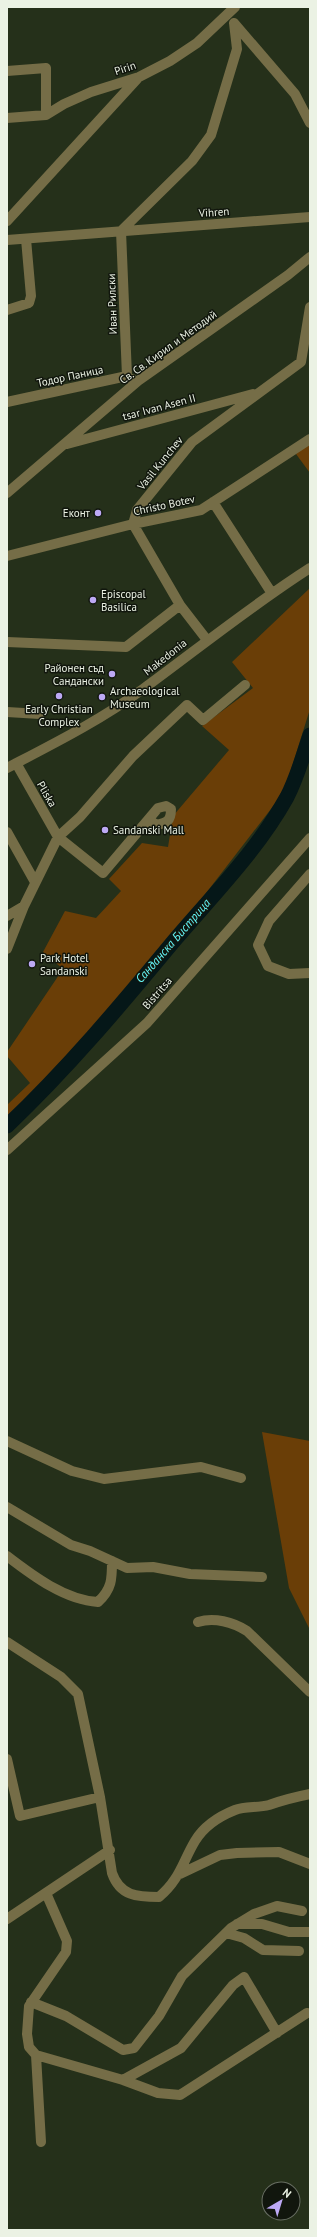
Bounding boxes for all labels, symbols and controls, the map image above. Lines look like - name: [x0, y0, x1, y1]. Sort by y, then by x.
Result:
- street label: Pirin: [112, 58, 138, 78]
- street label: Vihren: [197, 204, 230, 220]
- street label: Иван Рилски: [104, 273, 120, 335]
- street label: Св. Св. Кирил и Методий: [117, 307, 219, 387]
- street label: Тодор Паница: [36, 362, 104, 390]
- street label: tsar Ivan Asen II: [121, 391, 197, 423]
- street label: Vasil Kunchev: [134, 433, 186, 493]
- street label: Christo Botev: [132, 491, 197, 518]
- place label: Еконт: [63, 506, 91, 520]
- marker: Еконт: [93, 508, 103, 518]
- place label: Еpiscopal Basilica: [101, 587, 146, 614]
- marker: Еpiscopal Basilica: [88, 595, 98, 605]
- street label: Makedonia: [141, 636, 189, 678]
- place label: Районен съд Сандански: [44, 661, 104, 688]
- marker: Районен съд Сандански: [107, 669, 117, 679]
- place label: Archaeological Museum: [110, 684, 180, 711]
- marker: Early Christian Complex: [54, 691, 64, 701]
- marker: Archaeological Museum: [97, 692, 107, 702]
- place label: Early Christian Complex: [25, 702, 93, 729]
- street label: Pliska: [34, 779, 60, 809]
- place label: Sandanski Mall: [113, 823, 185, 837]
- marker: Sandanski Mall: [100, 825, 110, 835]
- water label: Санданска Бистрица: [132, 895, 213, 986]
- place label: Park Hotel Sandanski: [40, 951, 89, 978]
- marker: Park Hotel Sandanski: [27, 959, 37, 969]
- street label: Bistritsa: [139, 974, 175, 1012]
- north arrow: [261, 2181, 301, 2221]
- text: N: [280, 2185, 294, 2201]

